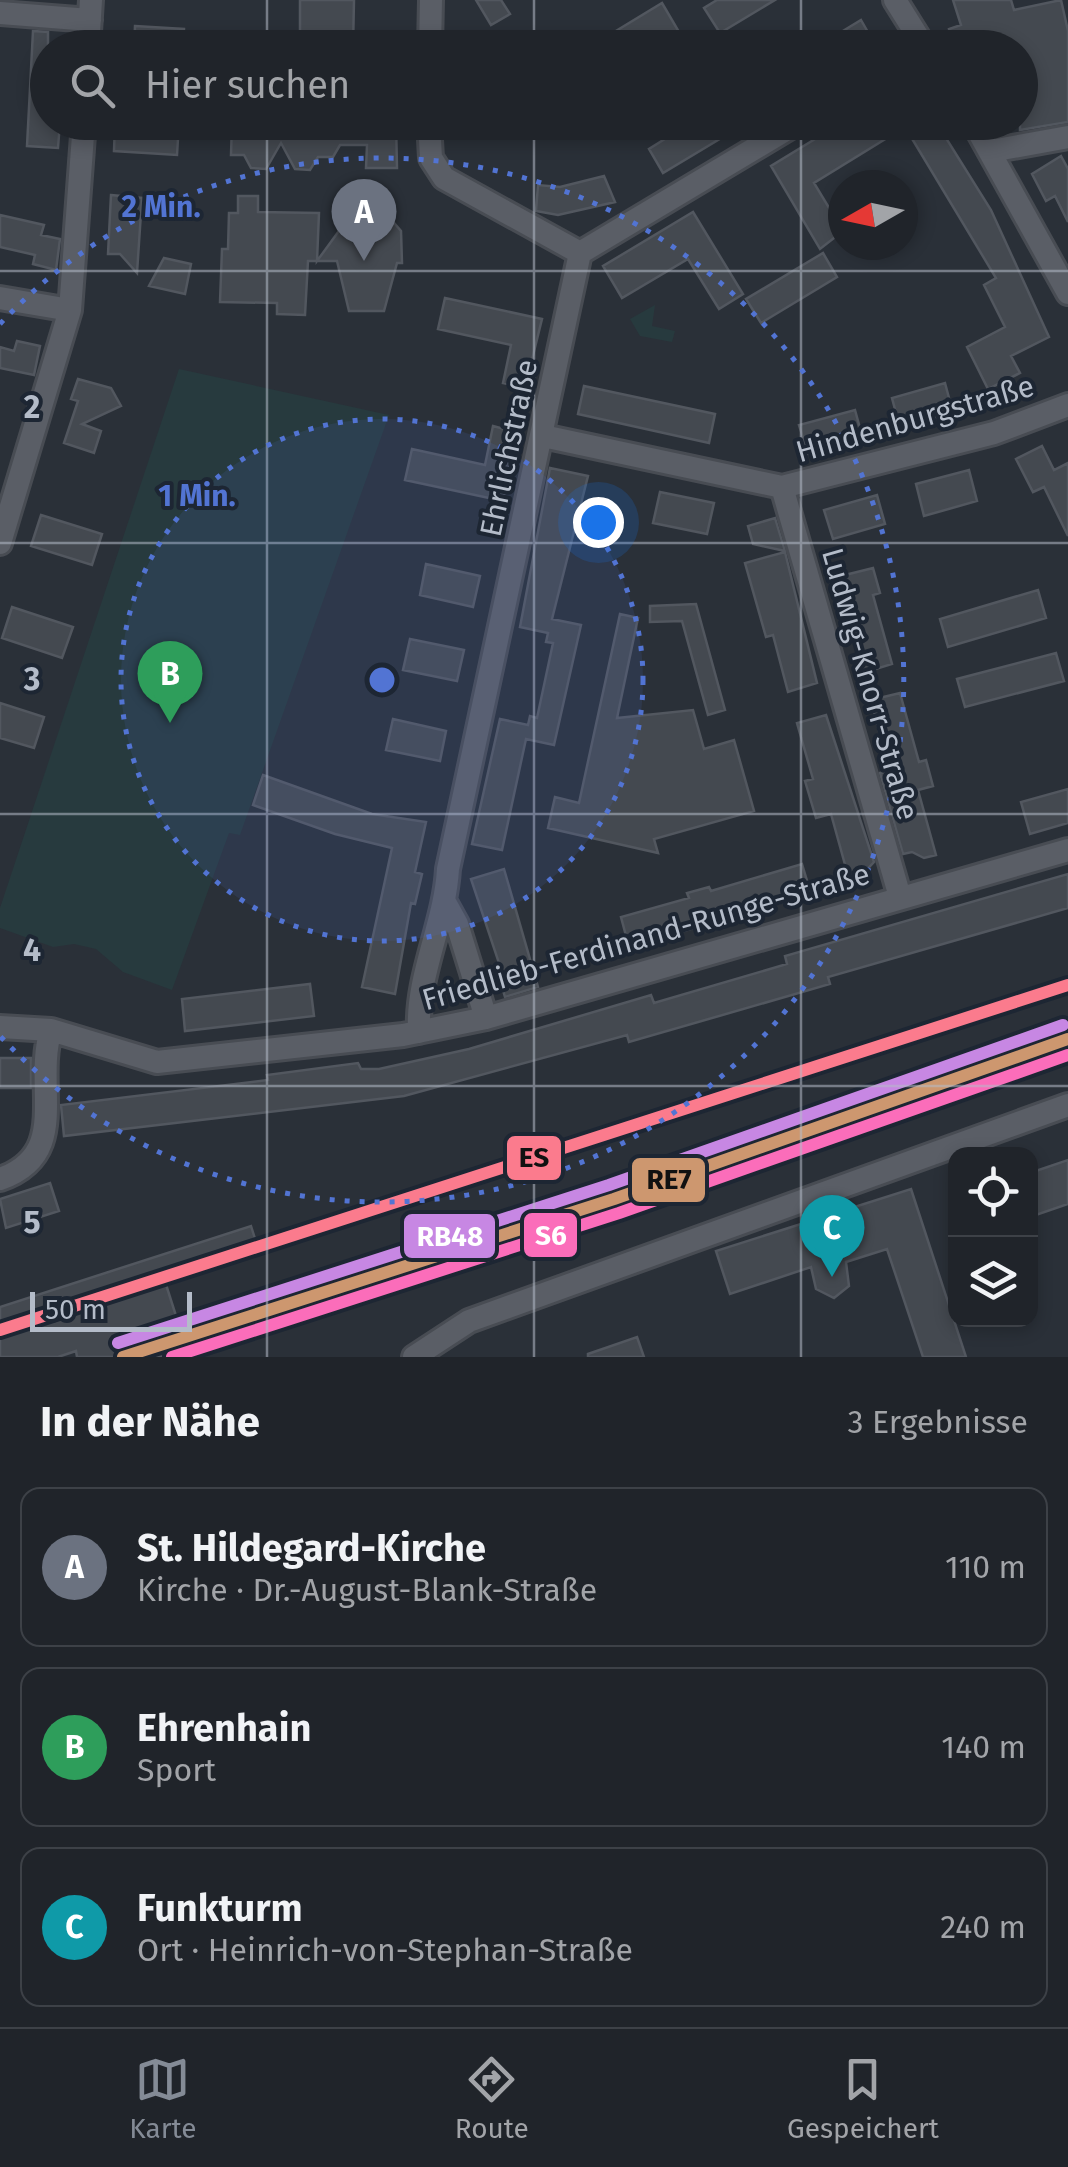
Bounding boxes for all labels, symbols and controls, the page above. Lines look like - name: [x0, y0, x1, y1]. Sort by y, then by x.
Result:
- search box: [30, 30, 1038, 140]
- icon: search: [65, 58, 120, 113]
- text: Hier suchen: [145, 62, 350, 108]
- north arrow: [828, 170, 918, 260]
- pin: A: [332, 178, 396, 261]
- text: 2 Min.: [121, 189, 201, 225]
- street label: Ehrlichstraße: [473, 356, 545, 540]
- street label: Hindenburgstraße: [792, 368, 1038, 470]
- text: 2: [24, 388, 40, 426]
- text: 1 Min.: [158, 478, 236, 514]
- your location: [573, 497, 624, 548]
- street label: Ludwig-Knorr-Straße: [814, 544, 926, 824]
- pin: B: [138, 640, 202, 723]
- text: 3: [23, 660, 40, 698]
- centre of rings: [364, 662, 400, 698]
- street label: Friedlieb-Ferdinand-Runge-Straße: [418, 856, 874, 1018]
- text: 4: [23, 931, 41, 969]
- line badge: ES: [505, 1134, 563, 1182]
- text: ES: [519, 1141, 549, 1174]
- map controls: [948, 1147, 1038, 1327]
- button: locate: [948, 1147, 1038, 1237]
- line badge: RE7: [630, 1156, 707, 1204]
- text: RE7: [646, 1163, 692, 1196]
- pin: C: [800, 1194, 864, 1277]
- text: 5: [23, 1203, 41, 1241]
- line badge: S6: [522, 1211, 579, 1259]
- line badge: RB48: [402, 1212, 497, 1260]
- text: S6: [535, 1219, 567, 1252]
- text: RB48: [417, 1220, 483, 1253]
- button: layers: [948, 1237, 1038, 1327]
- scale bar: [30, 1287, 192, 1332]
- text: 50 m: [45, 1293, 106, 1326]
- text: In der Nähe: [40, 1397, 260, 1447]
- text: 3 Ergebnisse: [848, 1403, 1028, 1441]
- text: St. Hildegard-Kirche: [137, 1525, 486, 1571]
- text: A: [65, 1548, 84, 1586]
- text: 110 m: [945, 1548, 1026, 1586]
- text: Kirche · Dr.-August-Blank-Straße: [137, 1571, 597, 1609]
- text: Ehrenhain: [137, 1705, 311, 1751]
- text: B: [65, 1728, 84, 1766]
- text: 140 m: [941, 1728, 1026, 1766]
- text: Sport: [137, 1751, 216, 1789]
- text: Funkturm: [137, 1885, 303, 1931]
- text: C: [65, 1908, 84, 1946]
- text: 240 m: [940, 1908, 1026, 1946]
- text: Ort · Heinrich-von-Stephan-Straße: [137, 1931, 633, 1969]
- tab: Karte: [129, 2052, 196, 2145]
- tab: Route: [455, 2052, 529, 2145]
- tab: Gespeichert: [787, 2052, 939, 2145]

